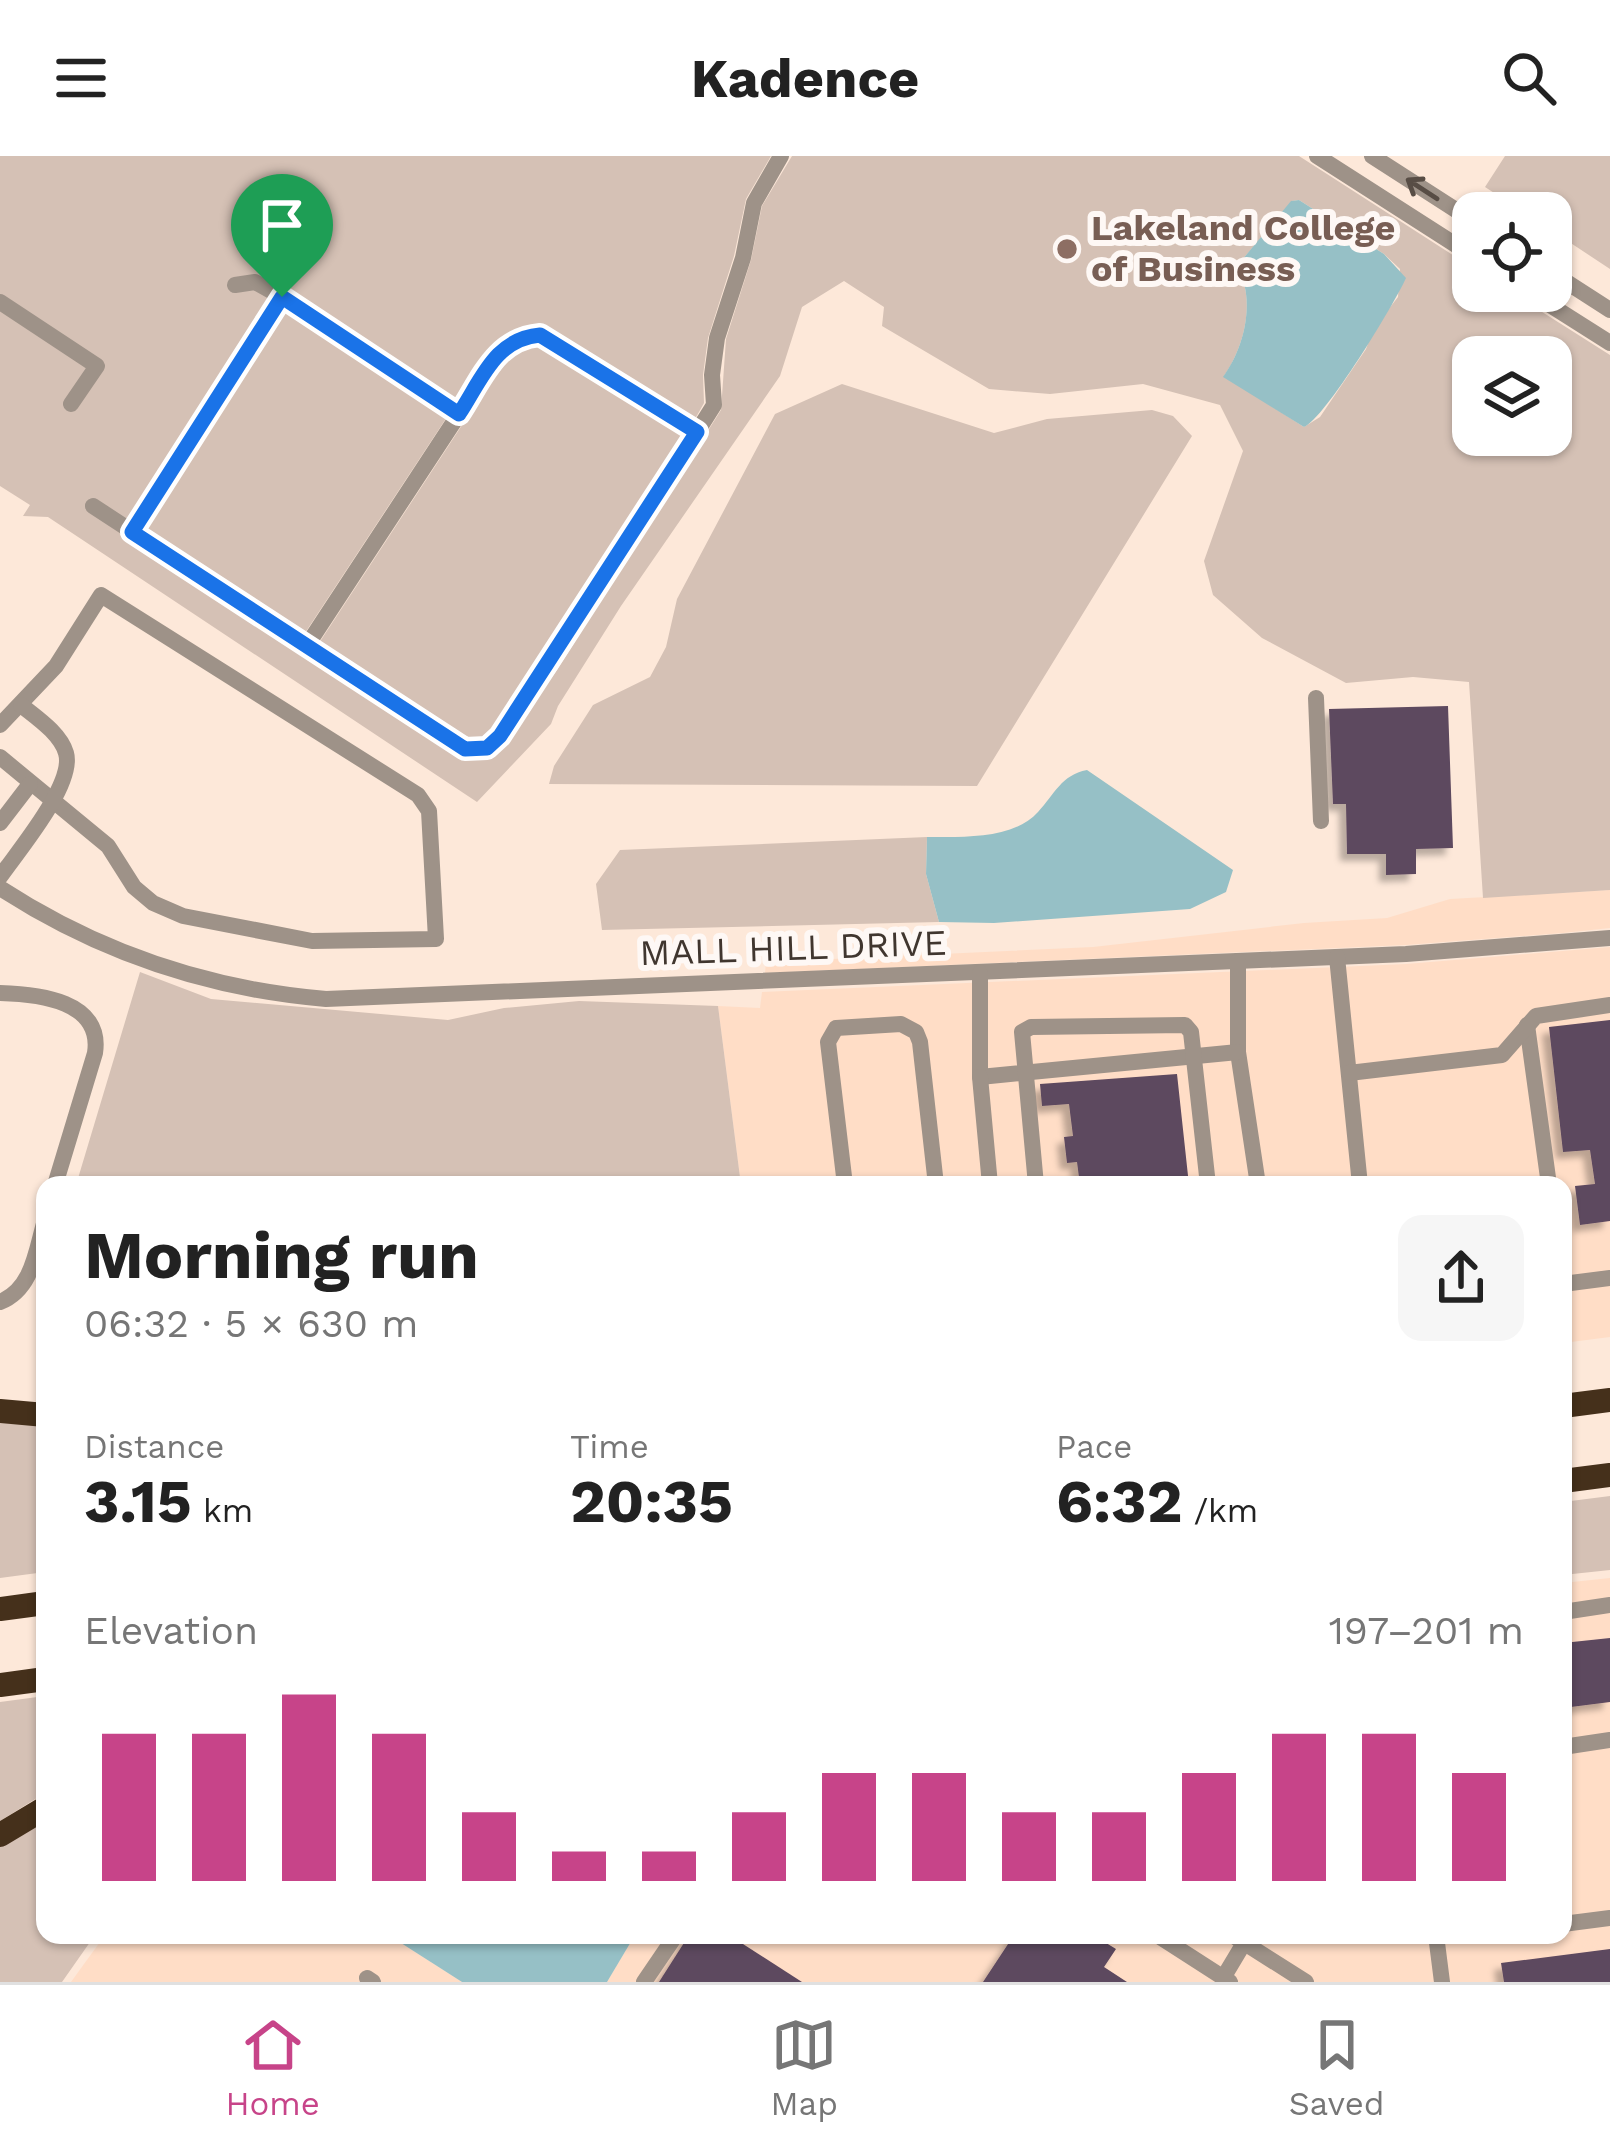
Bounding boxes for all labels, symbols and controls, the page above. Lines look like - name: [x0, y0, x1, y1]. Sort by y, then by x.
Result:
- icon: menu: [48, 45, 114, 111]
- icon: search: [1496, 45, 1562, 111]
- text: Kadence: [691, 47, 919, 110]
- pin: [231, 174, 333, 297]
- one-way arrow: [1406, 176, 1440, 201]
- icon: arrive: [249, 192, 315, 258]
- map controls: [1452, 192, 1572, 456]
- button: locate: [1452, 192, 1572, 312]
- place label: Lakeland College of Business: [1091, 207, 1395, 290]
- marker: Lakeland College of Business: [1054, 236, 1080, 262]
- button: layers: [1452, 336, 1572, 456]
- street label: MALL HILL DRIVE: [639, 922, 947, 974]
- button: share: [1398, 1215, 1524, 1341]
- text: Morning run: [84, 1217, 479, 1294]
- text: 06:32 · 5 × 630 m: [84, 1301, 418, 1346]
- text: Distance: [84, 1427, 224, 1466]
- text: Time: [570, 1427, 649, 1466]
- text: Pace: [1056, 1427, 1132, 1466]
- text: 3.15: [84, 1466, 192, 1537]
- text: 20:35: [570, 1466, 733, 1537]
- text: 6:32: [1056, 1466, 1182, 1537]
- text: km: [192, 1491, 253, 1530]
- text: /km: [1182, 1491, 1258, 1530]
- text: Elevation: [84, 1608, 258, 1653]
- text: 197–201 m: [1329, 1608, 1524, 1653]
- tab: Home: [225, 2012, 320, 2123]
- tab: Map: [771, 2012, 838, 2123]
- tab: Saved: [1289, 2012, 1385, 2123]

